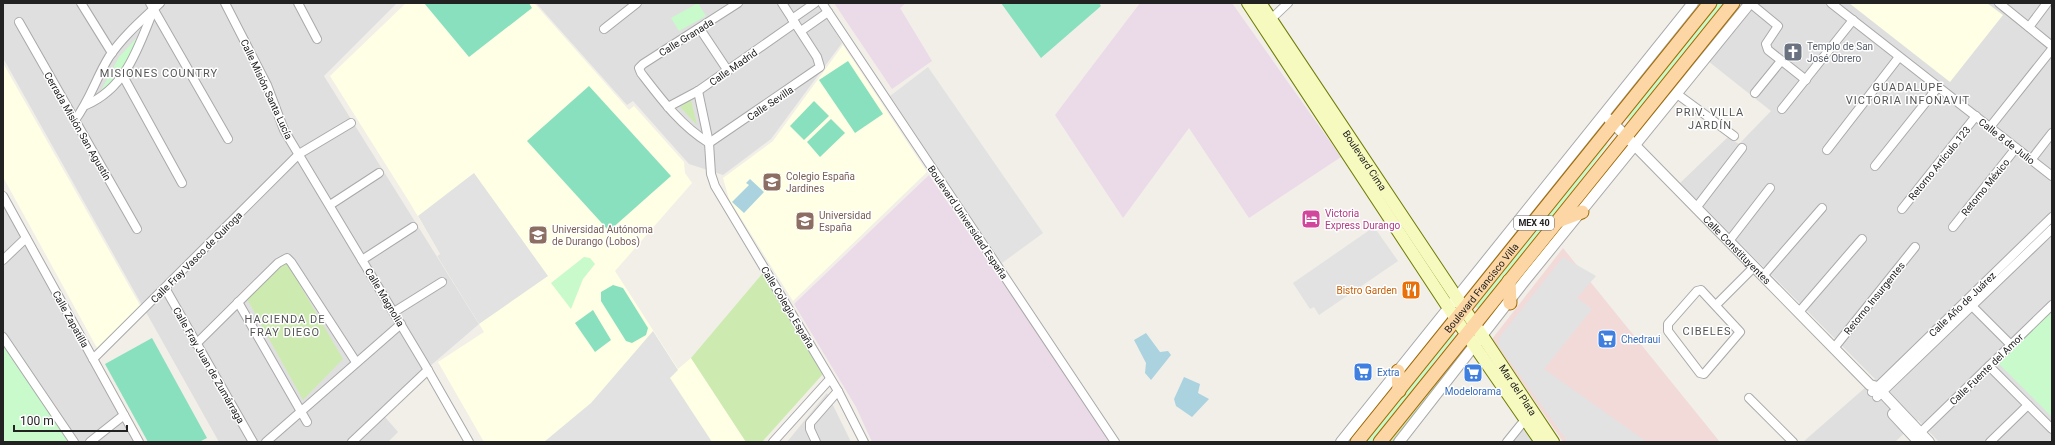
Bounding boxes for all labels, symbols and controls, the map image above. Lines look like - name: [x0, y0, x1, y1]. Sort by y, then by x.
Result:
- street label: Calle Granada: [657, 16, 716, 59]
- street label: Calle Misión Santa Lucía: [239, 38, 295, 141]
- church icon: Templo de San José Obrero: [1782, 41, 1804, 63]
- place label: Templo de San José Obrero: [1807, 41, 1873, 64]
- street label: Calle Madrid: [707, 47, 759, 88]
- district label: MISIONES COUNTRY: [100, 67, 218, 80]
- street label: Cerrada Misión San Agustín: [42, 70, 113, 182]
- district label: GUADALUPE VICTORIA INFONAVIT: [1846, 81, 1970, 107]
- street label: Calle Sevilla: [745, 84, 795, 123]
- district label: PRIV. VILLA JARDÍN: [1676, 106, 1744, 132]
- street label: Calle 8 de Julio: [1977, 116, 2037, 167]
- street label: Retorno Artículo 123: [1906, 124, 1972, 202]
- street label: Boulevard Cima: [1341, 128, 1389, 193]
- street label: Retorno México: [1959, 157, 2012, 218]
- street label: Boulevard Universidad España: [925, 164, 1010, 281]
- school or university icon: Colegio España Jardines: [761, 171, 783, 193]
- place label: Colegio España Jardines: [786, 171, 855, 194]
- hotel icon: Victoria Express Durango: [1300, 208, 1322, 230]
- place label: Victoria Express Durango: [1325, 208, 1401, 231]
- street label: Calle Fray Vasco de Quiroga: [149, 210, 244, 305]
- school or university icon: Universidad España: [794, 210, 816, 232]
- place label: Universidad España: [819, 210, 871, 233]
- street label: Calle Constituyentes: [1701, 214, 1773, 286]
- road number: MEX 40: [1514, 216, 1554, 230]
- school or university icon: Universidad Autónoma de Durango (Lobos): [527, 224, 549, 246]
- place label: Universidad Autónoma de Durango (Lobos): [552, 224, 653, 248]
- street label: Boulevard Francisco Villa: [1442, 241, 1521, 335]
- street label: Retorno Insurgentes: [1842, 260, 1907, 337]
- street label: Calle Colegio España: [759, 264, 816, 350]
- street label: Calle Magnolia: [363, 266, 406, 328]
- street label: Calle Año de Juárez: [1927, 270, 1998, 339]
- restaurant icon: Bistro Garden: [1400, 279, 1422, 301]
- place label: Bistro Garden: [1336, 285, 1397, 296]
- street label: Calle Zapatilla: [50, 289, 91, 350]
- street label: Calle Fray Juan de Zumárraga: [171, 305, 246, 425]
- district label: HACIENDA DE FRAY DIEGO: [245, 313, 325, 339]
- district label: CIBELES: [1683, 325, 1731, 338]
- supermarket icon: Chedraui: [1596, 328, 1618, 350]
- street label: Calle Fuente del Amor: [1947, 331, 2026, 407]
- place label: Chedraui: [1621, 334, 1661, 345]
- supermarket icon: Extra: [1352, 361, 1374, 383]
- supermarket icon: Modelorama: [1462, 362, 1484, 384]
- street label: Mar del Plata: [1497, 363, 1539, 418]
- place label: Extra: [1377, 367, 1400, 378]
- place label: Modelorama: [1445, 386, 1501, 397]
- scale bar: [14, 407, 127, 433]
- text: 100 m: [20, 414, 54, 428]

